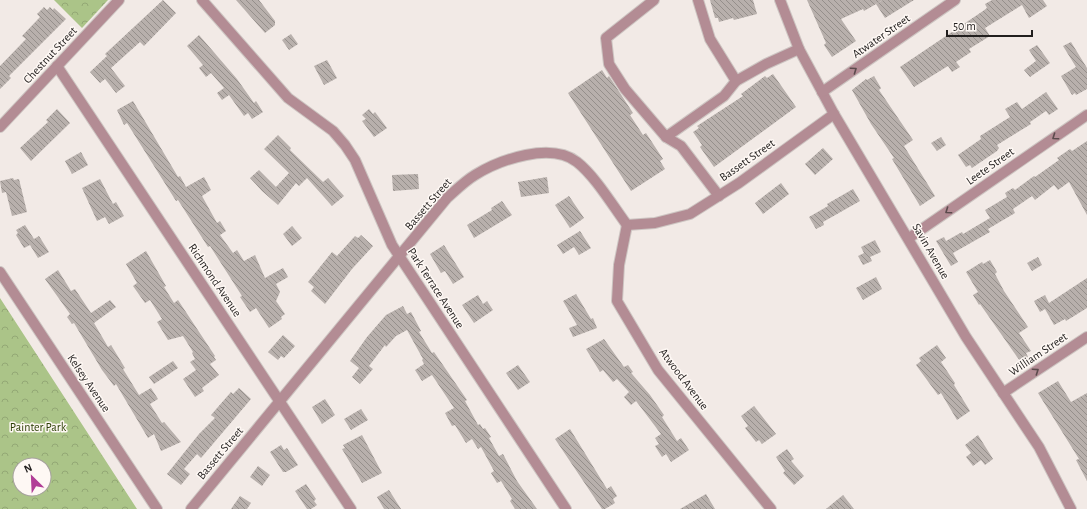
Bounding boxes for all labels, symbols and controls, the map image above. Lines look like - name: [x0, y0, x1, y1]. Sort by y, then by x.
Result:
- street label: Atwater Street: [850, 12, 912, 60]
- scale bar: [947, 12, 1032, 38]
- text: 50 m: [953, 20, 976, 32]
- street label: Chestnut Street: [21, 24, 79, 86]
- one-way arrow: [850, 67, 857, 75]
- one-way arrow: [1052, 132, 1059, 140]
- street label: Bassett Street: [717, 137, 777, 183]
- street label: Leete Street: [964, 145, 1016, 187]
- street label: Bassett Street: [402, 176, 454, 232]
- one-way arrow: [945, 206, 952, 214]
- street label: Savin Avenue: [910, 221, 952, 281]
- street label: Richmond Avenue: [186, 241, 244, 319]
- street label: Park Terrace Avenue: [405, 245, 467, 331]
- street label: William Street: [1007, 330, 1070, 378]
- street label: Atwood Avenue: [657, 346, 711, 412]
- street label: Kelsey Avenue: [65, 352, 113, 415]
- one-way arrow: [1031, 369, 1038, 376]
- park label: Painter Park: [10, 421, 67, 433]
- street label: Bassett Street: [195, 424, 245, 481]
- north arrow: [12, 457, 52, 497]
- text: N: [22, 462, 34, 475]

